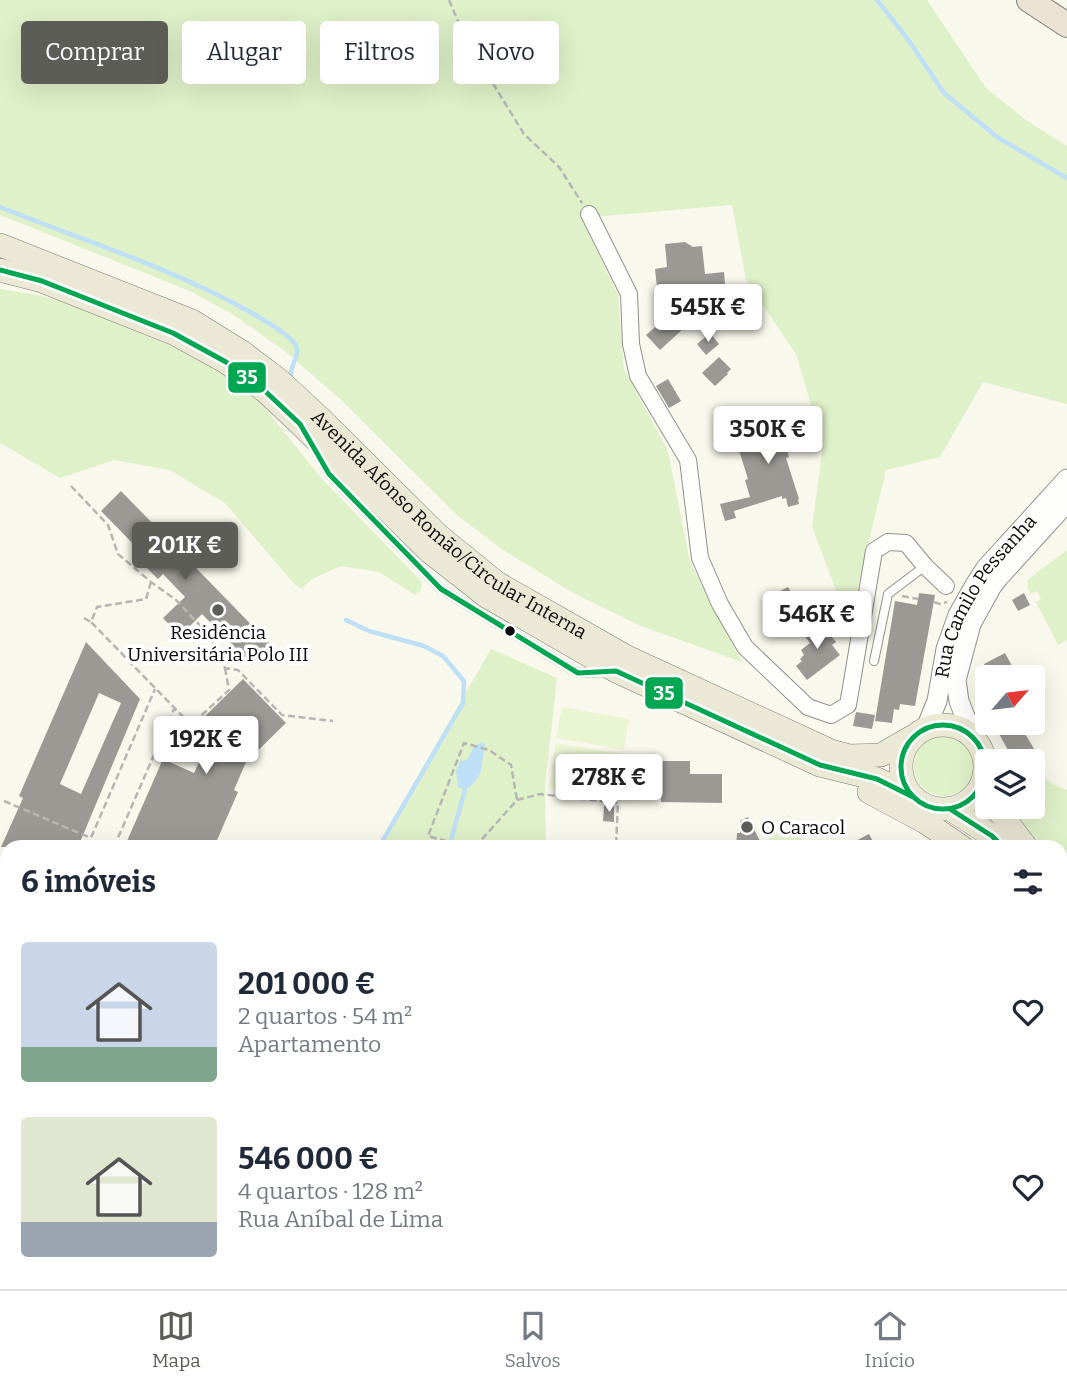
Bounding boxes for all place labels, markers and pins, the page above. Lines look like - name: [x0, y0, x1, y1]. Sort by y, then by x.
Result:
- pin: 545K €: [651, 284, 765, 344]
- pin: 350K €: [711, 406, 825, 466]
- pin: 201K €: [128, 522, 242, 582]
- pin: 546K €: [760, 592, 874, 651]
- marker: Residência Universitária Polo III: [210, 602, 226, 618]
- place label: Residência Universitária Polo III: [127, 621, 309, 666]
- unlabelled marker: [503, 624, 517, 638]
- pin: 192K €: [149, 716, 263, 776]
- pin: 278K €: [552, 754, 666, 814]
- place label: O Caracol: [761, 816, 845, 839]
- marker: O Caracol: [739, 819, 755, 835]

